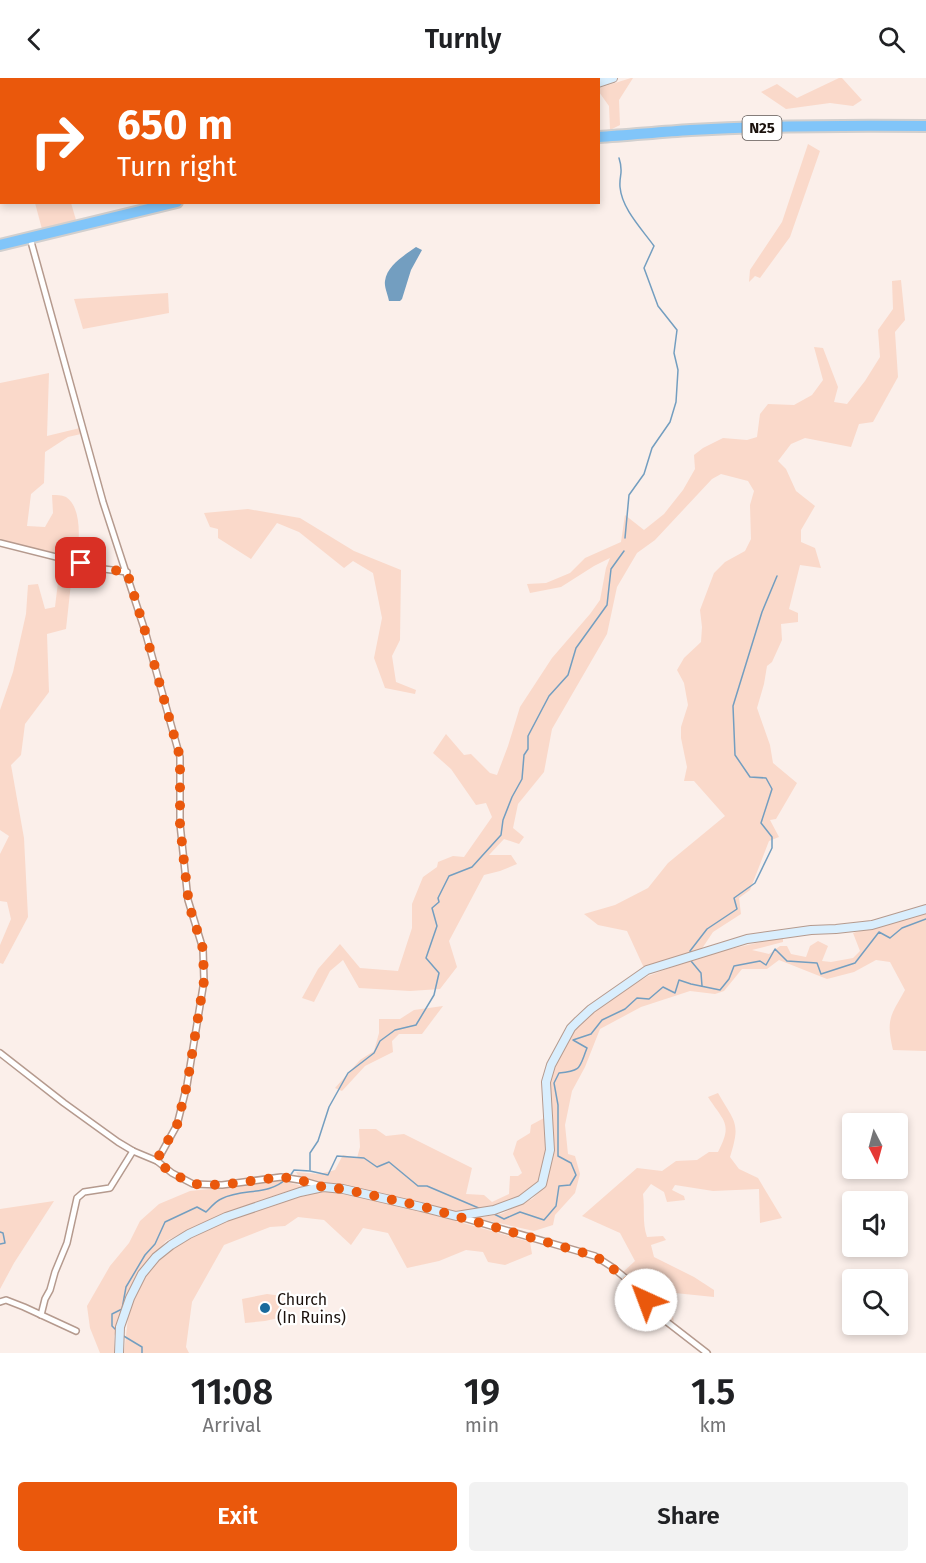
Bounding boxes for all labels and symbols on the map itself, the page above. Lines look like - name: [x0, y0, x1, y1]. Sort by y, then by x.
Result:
- road number: N25: [742, 116, 782, 140]
- pin: [55, 537, 106, 588]
- north arrow: [842, 1113, 908, 1179]
- position arrow: [614, 1268, 678, 1332]
- place label: Church (In Ruins): [277, 1290, 346, 1327]
- marker: Church (In Ruins): [258, 1301, 272, 1315]

